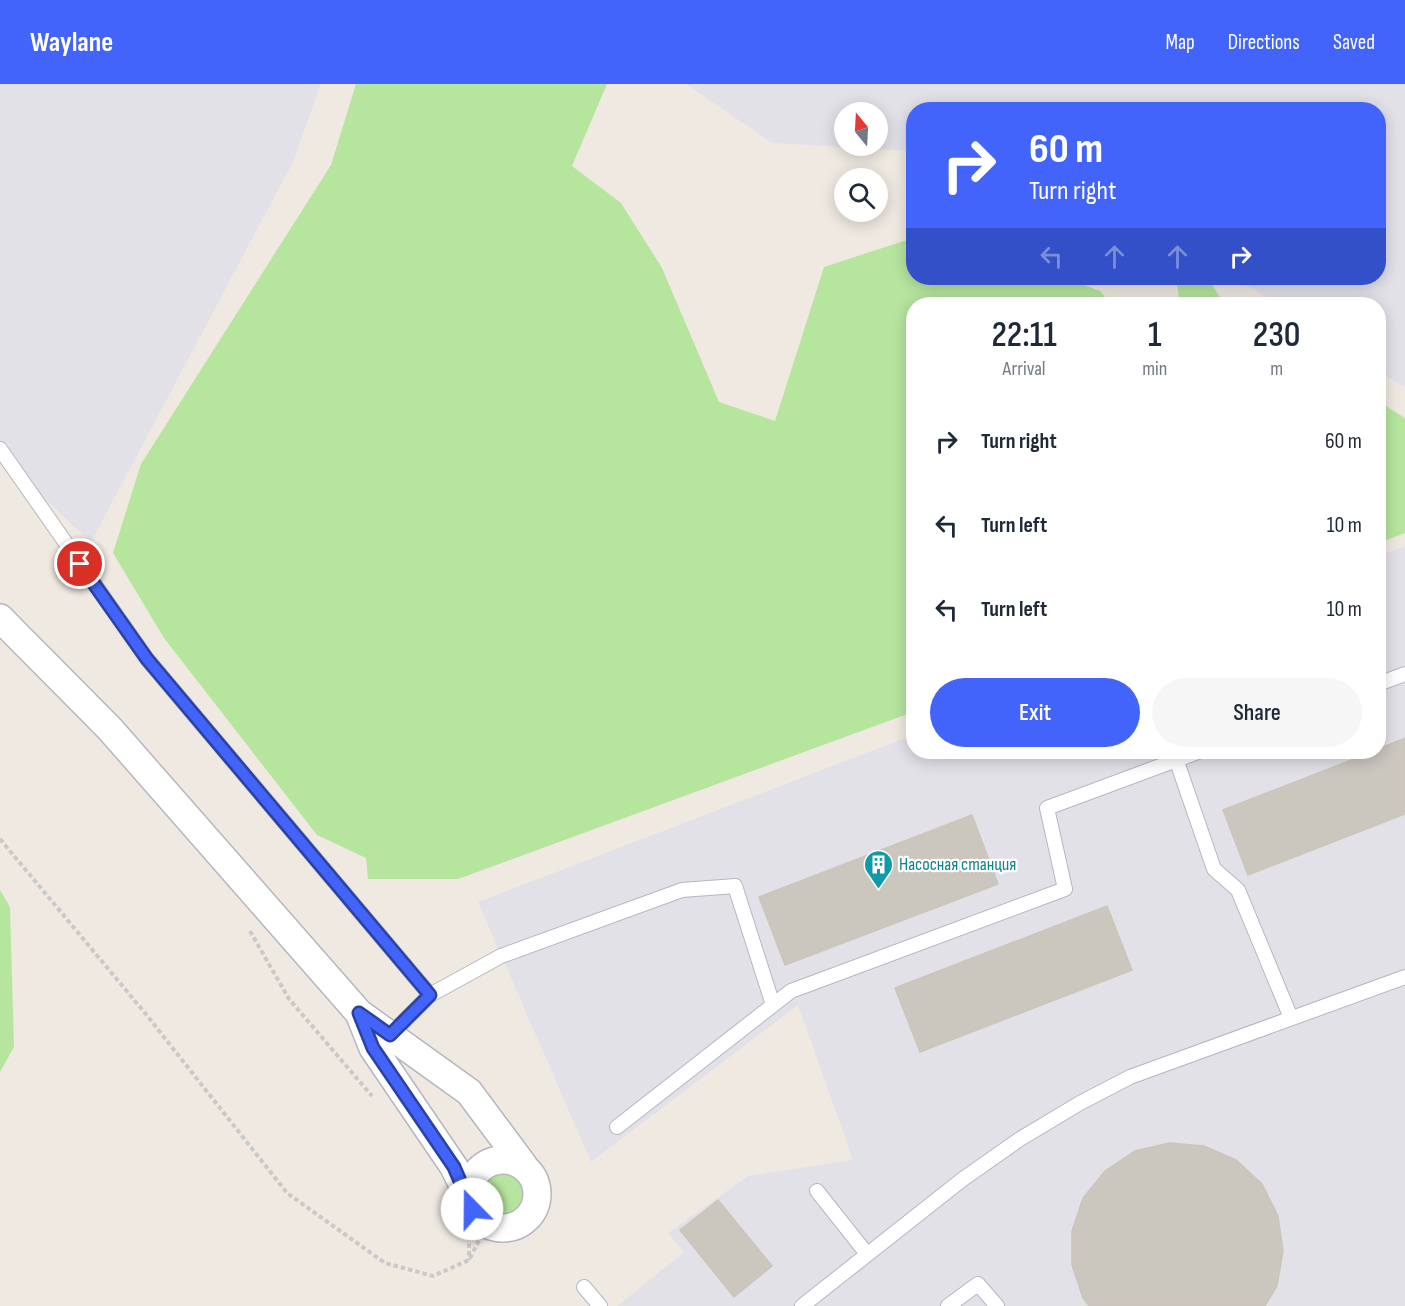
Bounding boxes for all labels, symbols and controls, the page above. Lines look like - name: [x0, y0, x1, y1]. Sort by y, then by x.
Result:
- text: Waylane: [30, 26, 113, 59]
- text: Map: [1165, 30, 1195, 55]
- text: Directions: [1228, 30, 1300, 55]
- text: Saved: [1333, 30, 1375, 55]
- north arrow: [834, 102, 888, 156]
- map controls: [834, 102, 888, 222]
- text: 60 m: [1029, 124, 1103, 175]
- icon: right: [930, 126, 1008, 204]
- button: search: [834, 168, 888, 222]
- text: Turn right: [1029, 175, 1116, 207]
- icon: left: [1035, 240, 1068, 273]
- icon: ahead: [1098, 240, 1131, 273]
- icon: ahead: [1161, 240, 1194, 273]
- icon: right: [1224, 240, 1257, 273]
- text: 22:11: [991, 314, 1057, 357]
- text: 1: [1148, 314, 1161, 357]
- text: 230: [1253, 314, 1301, 357]
- text: Arrival: [1003, 357, 1046, 381]
- text: min: [1142, 357, 1167, 381]
- text: m: [1270, 357, 1283, 381]
- icon: right: [930, 425, 963, 458]
- text: Turn right: [981, 428, 1057, 455]
- text: 60 m: [1325, 428, 1362, 455]
- icon: left: [930, 509, 963, 542]
- text: Turn left: [981, 512, 1047, 539]
- text: 10 m: [1327, 512, 1362, 539]
- pin: [54, 538, 105, 589]
- icon: arrive: [63, 547, 96, 580]
- icon: left: [930, 593, 963, 626]
- text: Turn left: [981, 596, 1047, 623]
- text: 10 m: [1327, 596, 1362, 623]
- button: Exit: [930, 678, 1140, 747]
- button: Share: [1152, 678, 1362, 747]
- building icon: Насосная станция: [862, 848, 894, 890]
- place label: Насосная станция: [899, 854, 1016, 875]
- position arrow: [440, 1177, 504, 1241]

